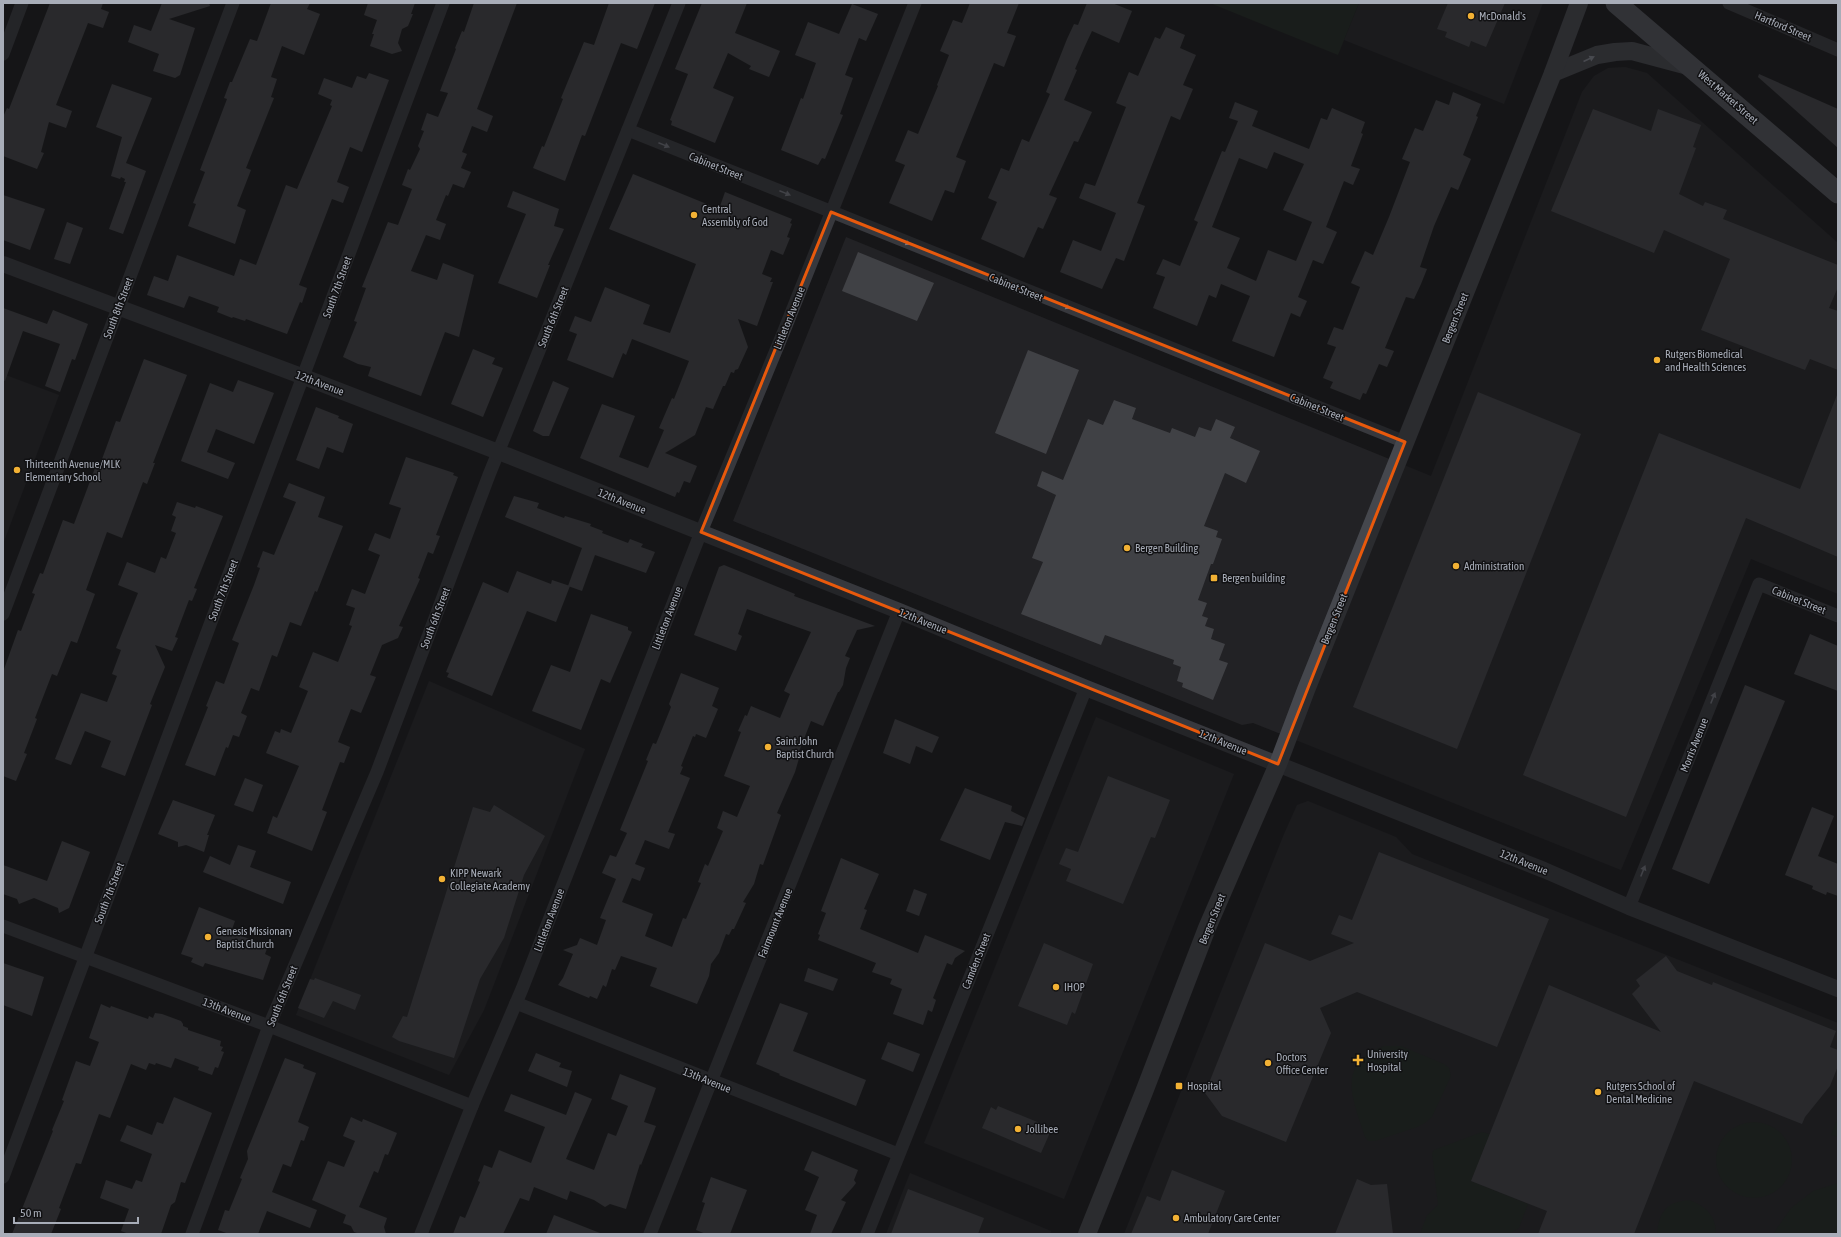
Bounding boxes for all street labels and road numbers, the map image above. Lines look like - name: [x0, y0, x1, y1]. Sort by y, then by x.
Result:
- street label: Hartford Street: [1753, 9, 1813, 43]
- street label: West Market Street: [1696, 68, 1760, 126]
- street label: Cabinet Street: [687, 150, 745, 182]
- street label: South 7th Street: [320, 255, 354, 319]
- street label: Cabinet Street: [987, 271, 1045, 303]
- street label: South 8th Street: [101, 276, 135, 340]
- street label: South 6th Street: [535, 285, 571, 349]
- street label: Littleton Avenue: [771, 285, 807, 351]
- street label: Bergen Street: [1439, 291, 1471, 345]
- street label: 12th Avenue: [294, 368, 346, 398]
- street label: Cabinet Street: [1288, 391, 1346, 423]
- street label: 12th Avenue: [596, 486, 648, 516]
- street label: South 7th Street: [206, 558, 240, 622]
- street label: Cabinet Street: [1770, 584, 1828, 616]
- street label: Littleton Avenue: [649, 585, 685, 651]
- street label: South 6th Street: [418, 586, 452, 650]
- street label: Bergen Street: [1318, 592, 1350, 646]
- street label: 12th Avenue: [897, 606, 949, 636]
- street label: Morris Avenue: [1678, 716, 1710, 774]
- street label: 12th Avenue: [1197, 727, 1249, 757]
- street label: 12th Avenue: [1498, 847, 1550, 877]
- street label: South 7th Street: [92, 861, 126, 925]
- street label: Fairmount Avenue: [756, 886, 794, 960]
- street label: Littleton Avenue: [531, 887, 567, 953]
- street label: Bergen Street: [1196, 892, 1228, 946]
- street label: Camden Street: [959, 931, 993, 991]
- street label: South 6th Street: [264, 964, 300, 1028]
- street label: 13th Avenue: [201, 995, 253, 1025]
- street label: 13th Avenue: [681, 1065, 733, 1095]

